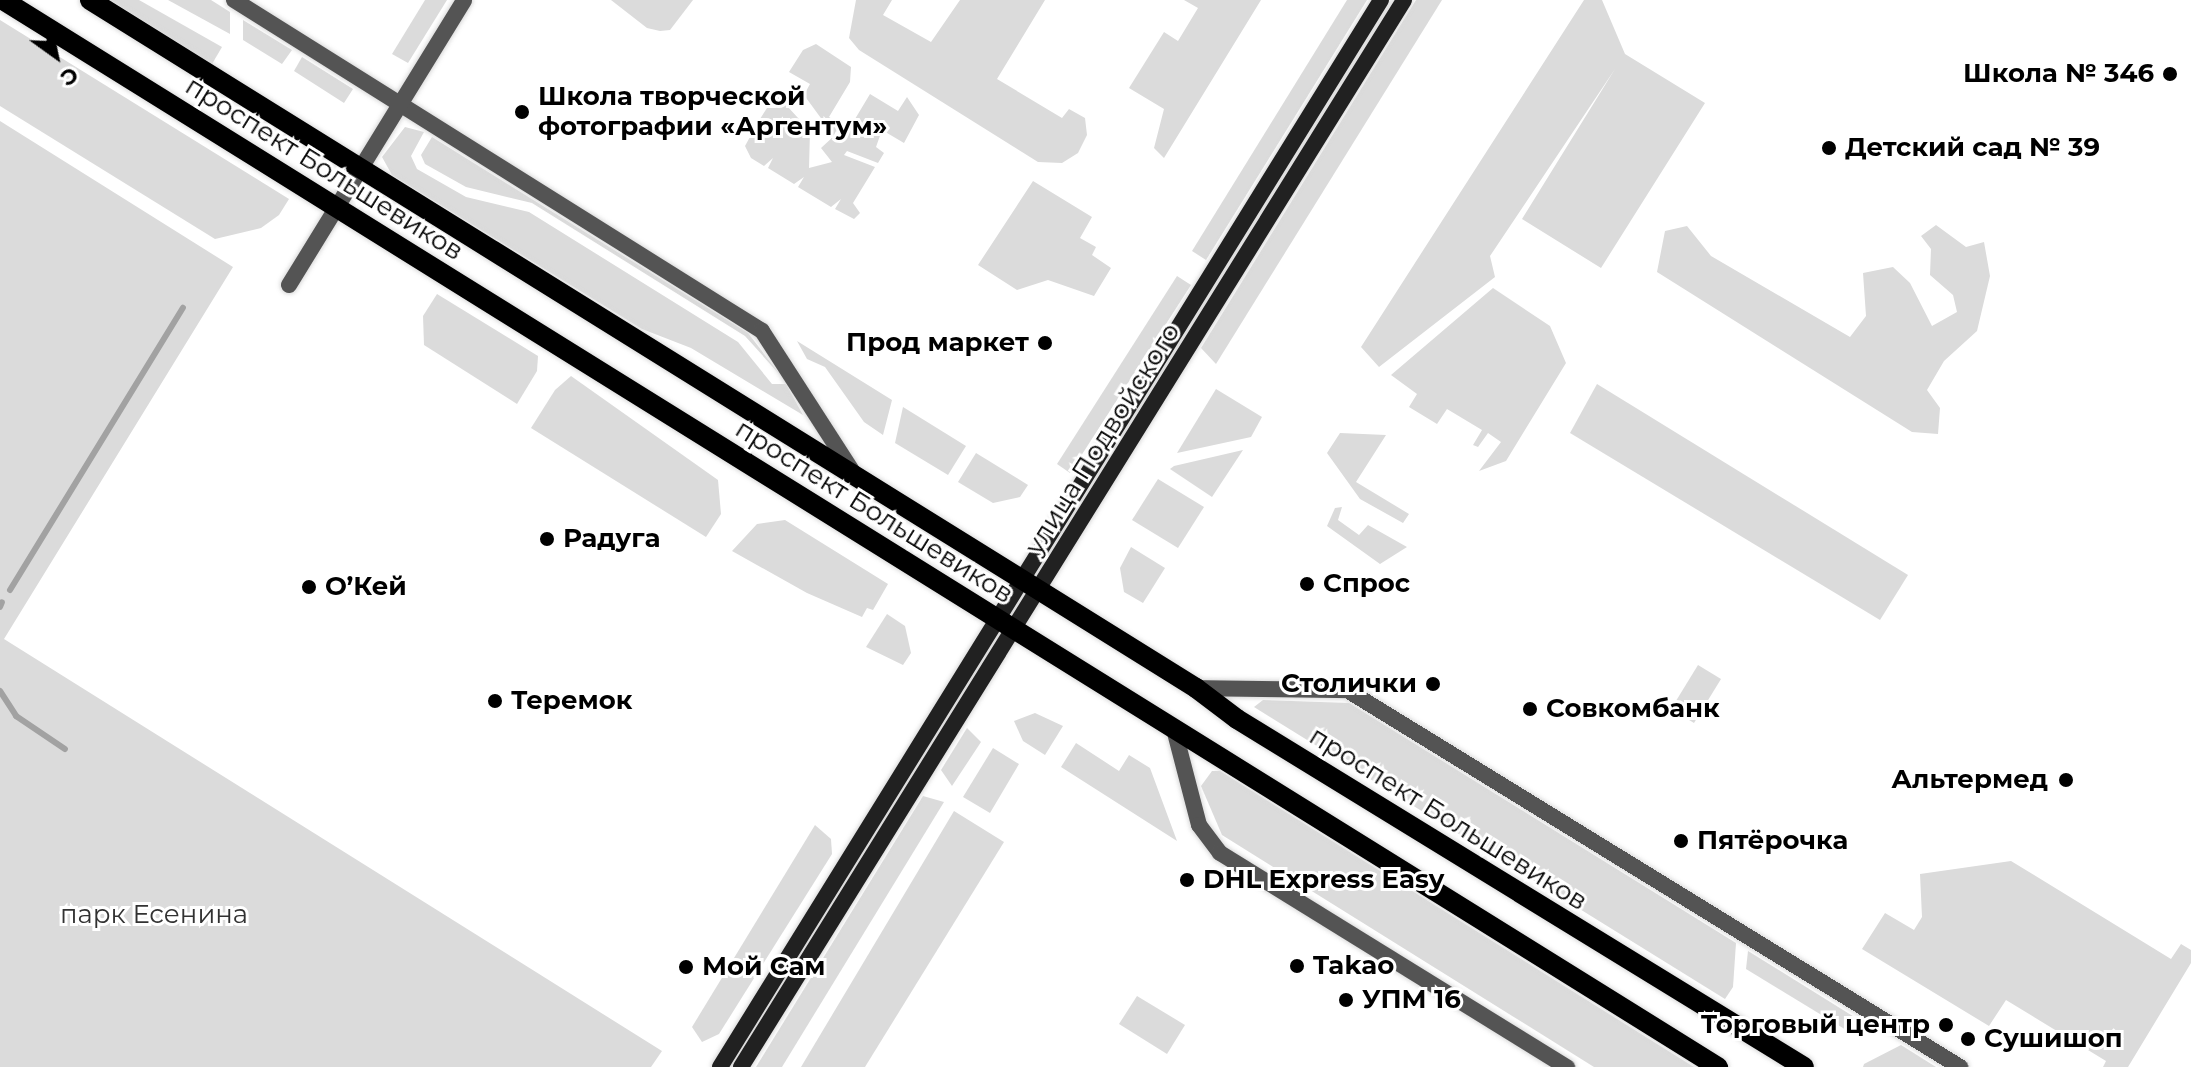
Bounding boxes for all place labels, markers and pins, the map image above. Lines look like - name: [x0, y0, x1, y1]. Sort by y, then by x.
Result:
- place label: Школа № 346: [1963, 58, 2154, 90]
- marker: Школа № 346: [2161, 65, 2179, 83]
- place label: Школа творческой фотографии «Аргентум»: [538, 81, 887, 142]
- marker: Школа творческой фотографии «Аргентум»: [513, 103, 531, 121]
- place label: Детский сад № 39: [1845, 132, 2100, 164]
- marker: Детский сад № 39: [1820, 139, 1838, 157]
- place label: Прод маркет: [846, 327, 1029, 359]
- marker: Прод маркет: [1036, 334, 1054, 352]
- place label: Радуга: [563, 523, 660, 555]
- marker: Радуга: [538, 530, 556, 548]
- place label: Спрос: [1323, 568, 1410, 600]
- place label: О’Кей: [325, 571, 407, 603]
- marker: Спрос: [1298, 575, 1316, 593]
- marker: О’Кей: [300, 578, 318, 596]
- place label: Столички: [1281, 668, 1417, 700]
- marker: Столички: [1424, 675, 1442, 693]
- place label: Теремок: [511, 685, 632, 717]
- marker: Теремок: [486, 692, 504, 710]
- place label: Совкомбанк: [1546, 693, 1720, 725]
- marker: Совкомбанк: [1521, 700, 1539, 718]
- place label: Альтермед: [1891, 764, 2048, 796]
- marker: Альтермед: [2055, 769, 2077, 791]
- place label: Пятёрочка: [1697, 825, 1848, 857]
- marker: Пятёрочка: [1672, 832, 1690, 850]
- place label: DHL Express Easy: [1203, 864, 1444, 896]
- marker: DHL Express Easy: [1178, 871, 1196, 889]
- place label: Takao: [1313, 950, 1394, 982]
- place label: Мой Сам: [702, 951, 826, 983]
- marker: Takao: [1288, 957, 1306, 975]
- marker: Мой Сам: [677, 958, 695, 976]
- place label: УПМ 16: [1362, 984, 1461, 1016]
- marker: УПМ 16: [1337, 991, 1355, 1009]
- place label: Торговый центр: [1701, 1009, 1930, 1041]
- marker: Торговый центр: [1937, 1016, 1955, 1034]
- place label: Сушишоп: [1984, 1023, 2123, 1055]
- marker: Сушишоп: [1959, 1030, 1977, 1048]

